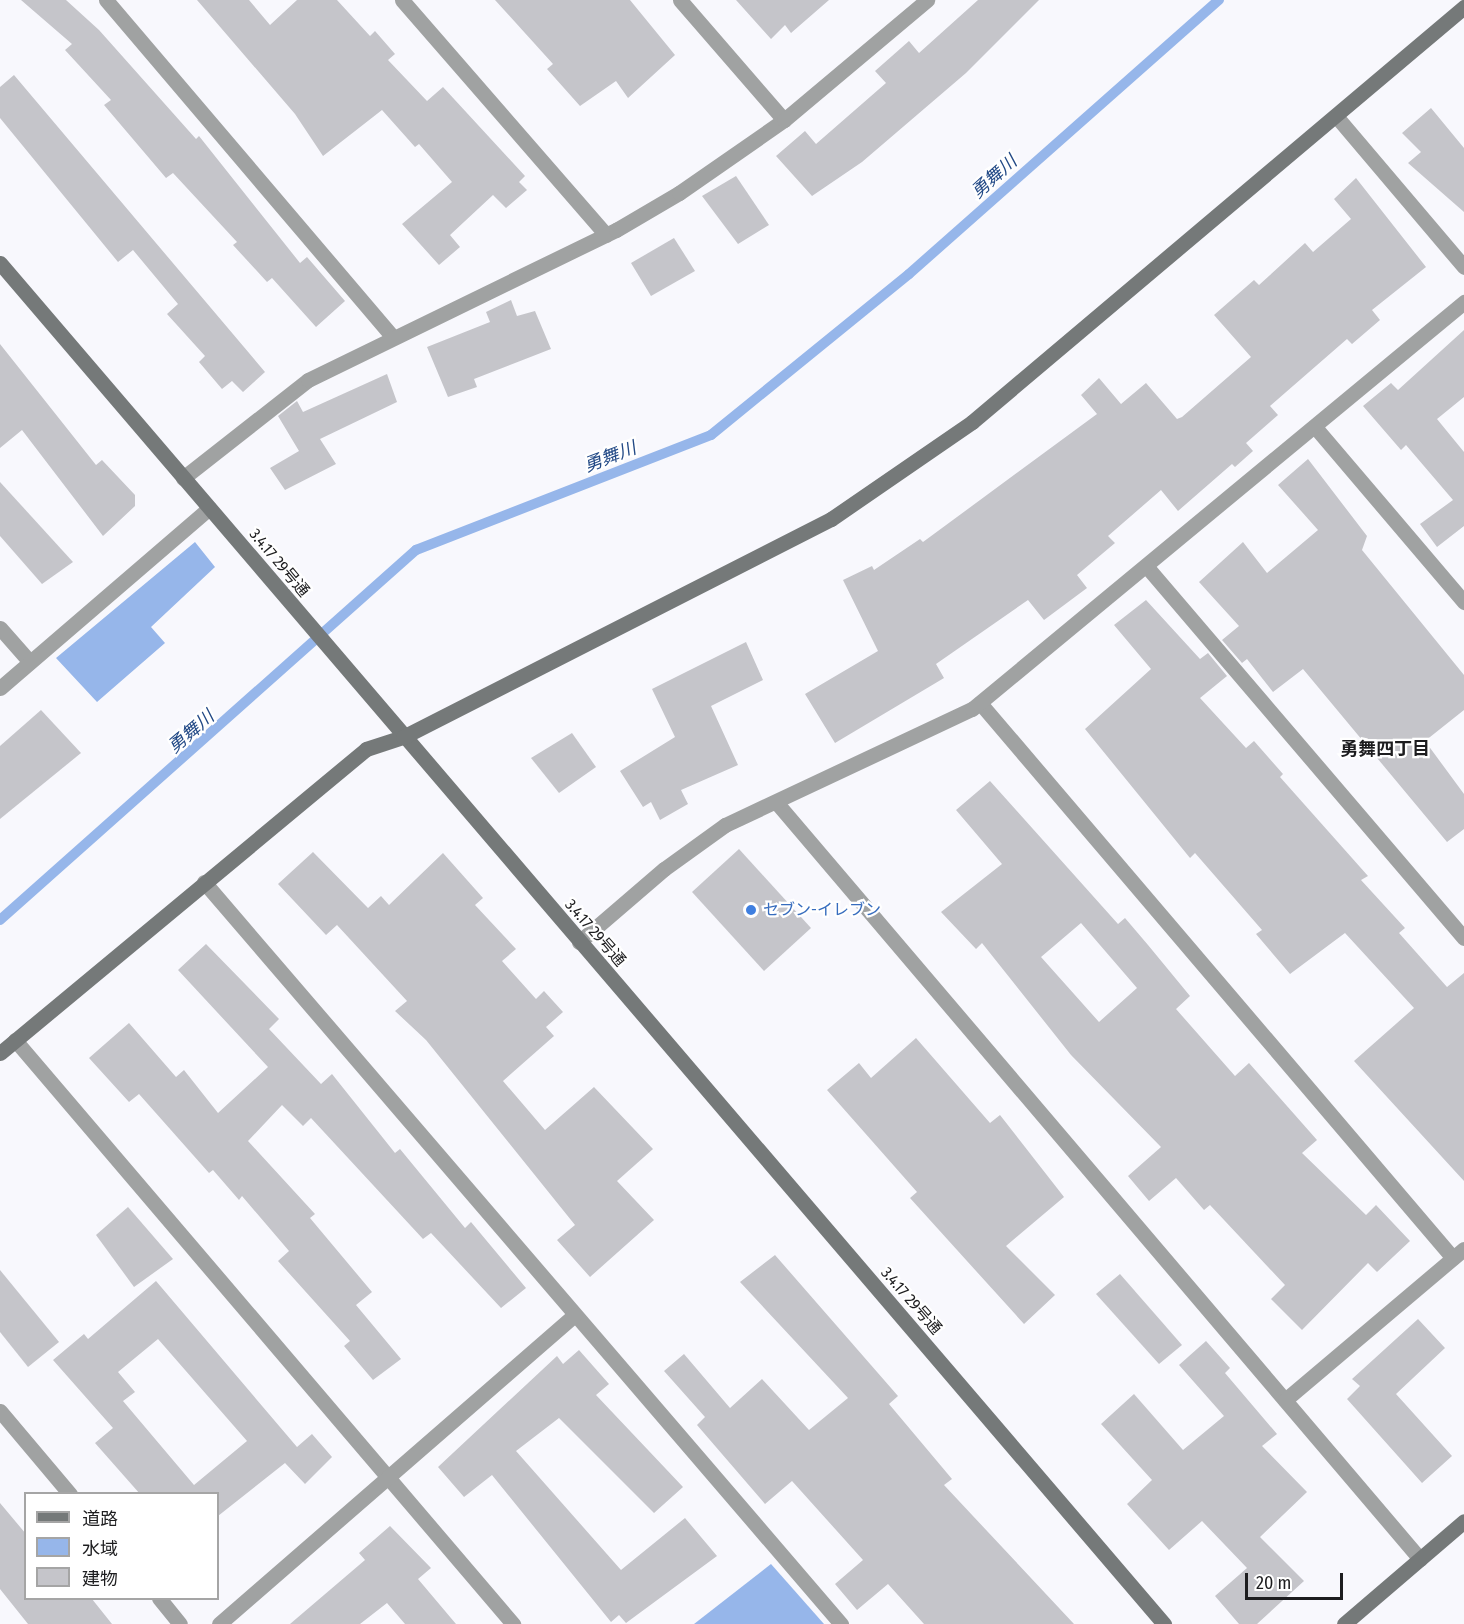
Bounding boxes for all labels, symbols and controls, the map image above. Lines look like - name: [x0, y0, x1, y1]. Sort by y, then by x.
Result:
- water label: 勇舞川: [967, 151, 1021, 203]
- water label: 勇舞川: [581, 437, 639, 477]
- street label: 3.4.17 29号通: [245, 525, 313, 601]
- water label: 勇舞川: [164, 706, 218, 758]
- district label: 勇舞四丁目: [1340, 738, 1430, 760]
- street label: 3.4.17 29号通: [561, 895, 629, 971]
- place label: セブン-イレブン: [763, 900, 881, 920]
- marker: セブン-イレブン: [744, 903, 758, 917]
- street label: 3.4.17 29号通: [877, 1263, 945, 1339]
- legend: [24, 1492, 219, 1600]
- text: 道路: [82, 1508, 118, 1530]
- text: 水域: [82, 1538, 118, 1560]
- scale bar: [1248, 1561, 1346, 1599]
- text: 建物: [82, 1568, 118, 1590]
- text: 20 m: [1256, 1572, 1291, 1594]

